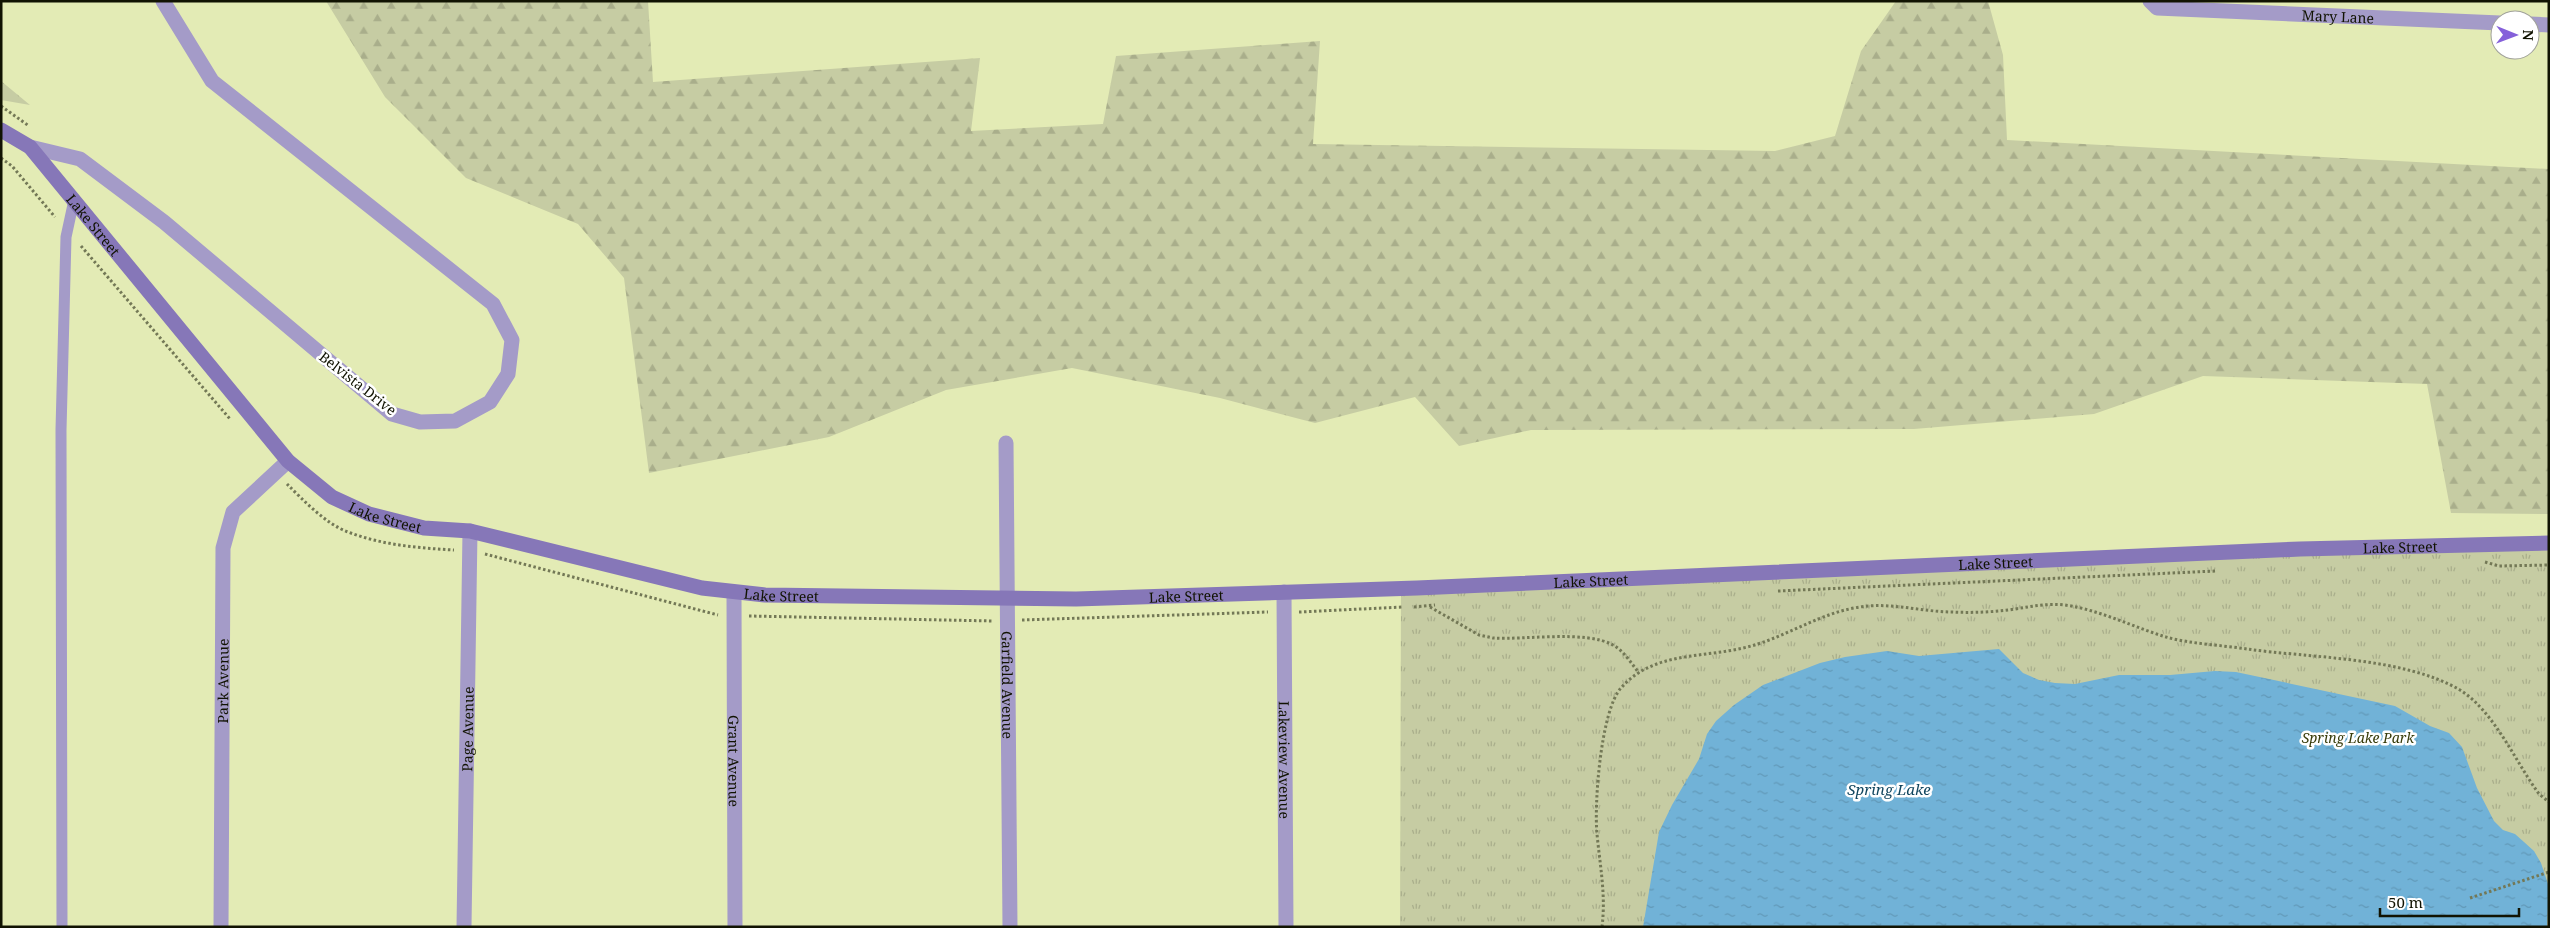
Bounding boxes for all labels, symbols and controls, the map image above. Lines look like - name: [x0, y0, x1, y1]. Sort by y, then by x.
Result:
- street label: Mary Lane: [2301, 5, 2374, 27]
- north arrow: [2490, 10, 2540, 60]
- text: N: [2519, 30, 2538, 41]
- street label: Lake Street: [63, 190, 125, 260]
- street label: Belvista Drive: [315, 347, 401, 419]
- street label: Lake Street: [346, 497, 424, 536]
- street label: Lake Street: [2363, 536, 2438, 557]
- street label: Lake Street: [1958, 551, 2033, 574]
- street label: Lake Street: [1553, 569, 1629, 591]
- street label: Lake Street: [743, 583, 819, 605]
- street label: Lake Street: [1149, 585, 1224, 606]
- street label: Garfield Avenue: [998, 631, 1018, 739]
- street label: Park Avenue: [213, 639, 232, 723]
- street label: Page Avenue: [457, 686, 477, 772]
- street label: Lakeview Avenue: [1275, 701, 1295, 819]
- street label: Grant Avenue: [725, 715, 744, 807]
- park label: Spring Lake Park: [2302, 728, 2415, 747]
- water label: Spring Lake: [1847, 779, 1931, 799]
- scale bar: [2380, 886, 2519, 918]
- text: 50 m: [2388, 892, 2423, 912]

